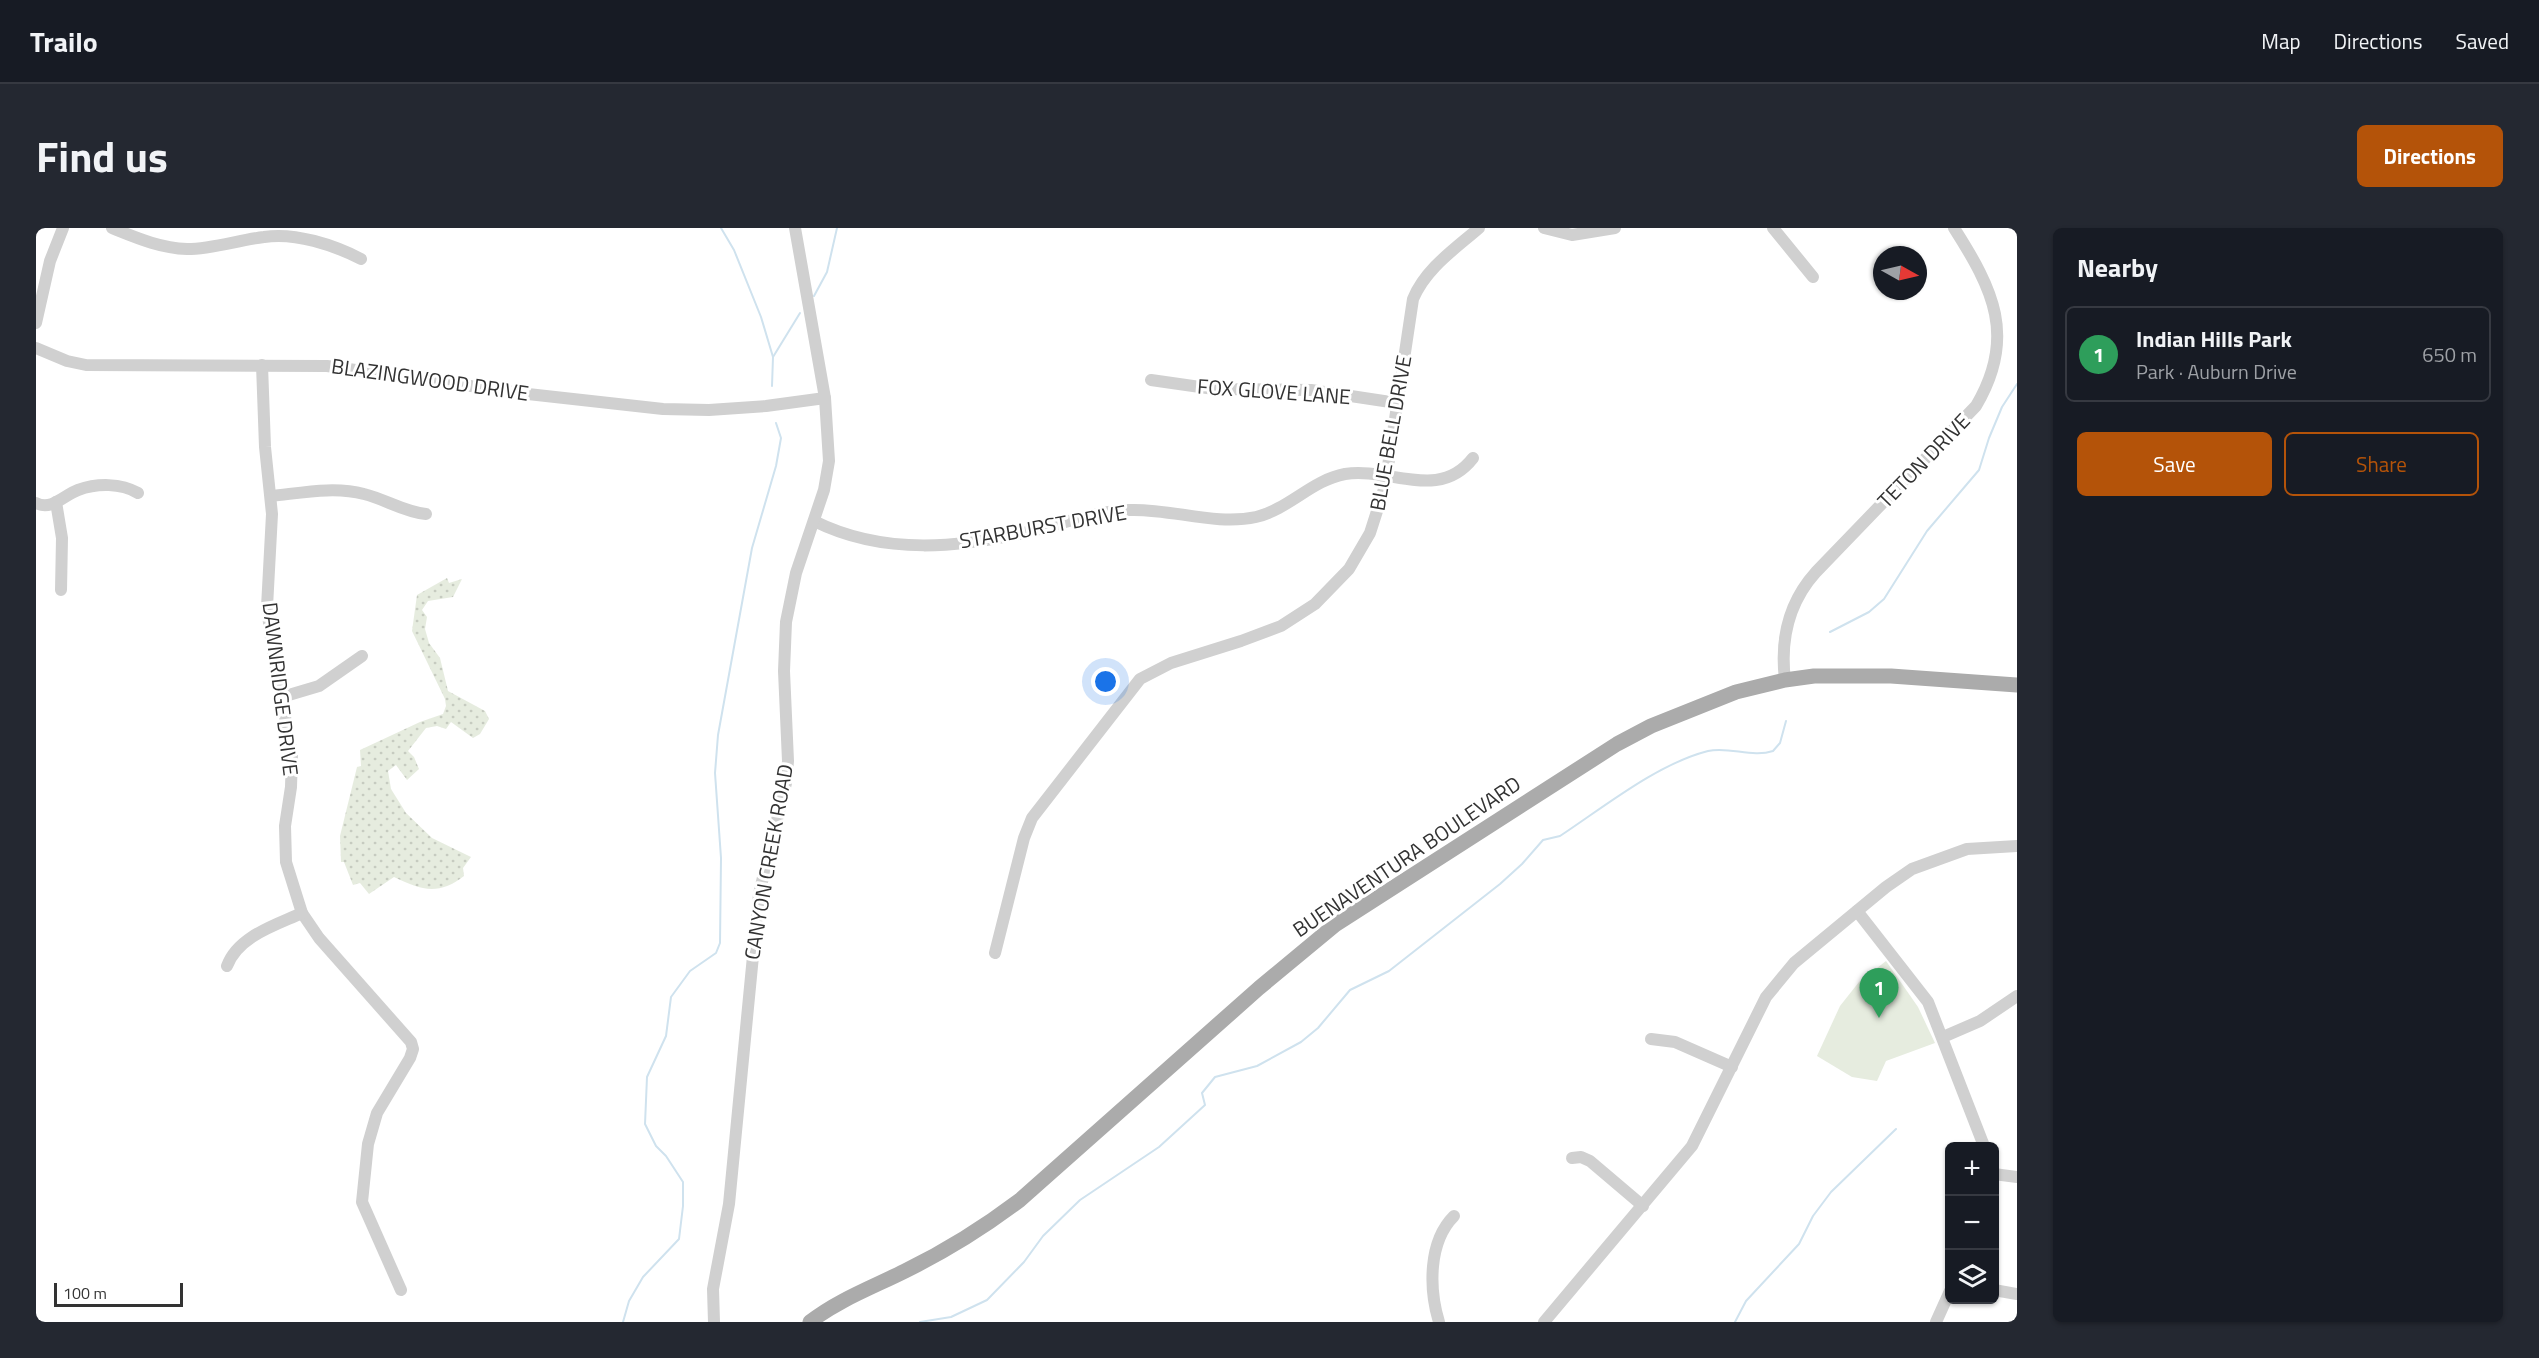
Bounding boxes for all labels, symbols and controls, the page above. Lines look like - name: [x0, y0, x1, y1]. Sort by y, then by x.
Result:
- text: Trailo: [30, 20, 98, 63]
- text: Map: [2261, 25, 2301, 57]
- text: Directions: [2334, 25, 2423, 57]
- text: Saved: [2456, 25, 2509, 57]
- text: Find us: [36, 124, 168, 188]
- button: Directions: [2357, 125, 2503, 187]
- north arrow: [1873, 246, 1927, 300]
- text: Nearby: [2077, 248, 2158, 287]
- text: Indian Hills Park: [2136, 322, 2292, 356]
- text: 1: [2093, 339, 2104, 370]
- text: 650 m: [2422, 339, 2477, 370]
- street label: BLAZINGWOOD DRIVE: [329, 349, 531, 409]
- street label: BLUE BELL DRIVE: [1361, 353, 1419, 513]
- text: Park · Auburn Drive: [2136, 356, 2297, 387]
- street label: FOX GLOVE LANE: [1196, 370, 1352, 412]
- street label: TETON DRIVE: [1870, 406, 1977, 515]
- button: Save: [2077, 432, 2272, 496]
- button: Share: [2284, 432, 2479, 496]
- street label: STARBURST DRIVE: [957, 496, 1129, 556]
- street label: DAWNRIDGE DRIVE: [254, 600, 308, 777]
- your location: [1091, 667, 1120, 696]
- street label: CANYON CREEK ROAD: [735, 761, 801, 962]
- street label: BUENAVENTURA BOULEVARD: [1286, 768, 1527, 945]
- pin: 1: [1860, 968, 1898, 1018]
- map controls: [1945, 1142, 1999, 1304]
- button: +: [1945, 1142, 1999, 1196]
- button: −: [1945, 1196, 1999, 1250]
- button: layers: [1945, 1250, 1999, 1304]
- scale bar: [54, 1280, 183, 1308]
- text: 100 m: [63, 1281, 107, 1305]

